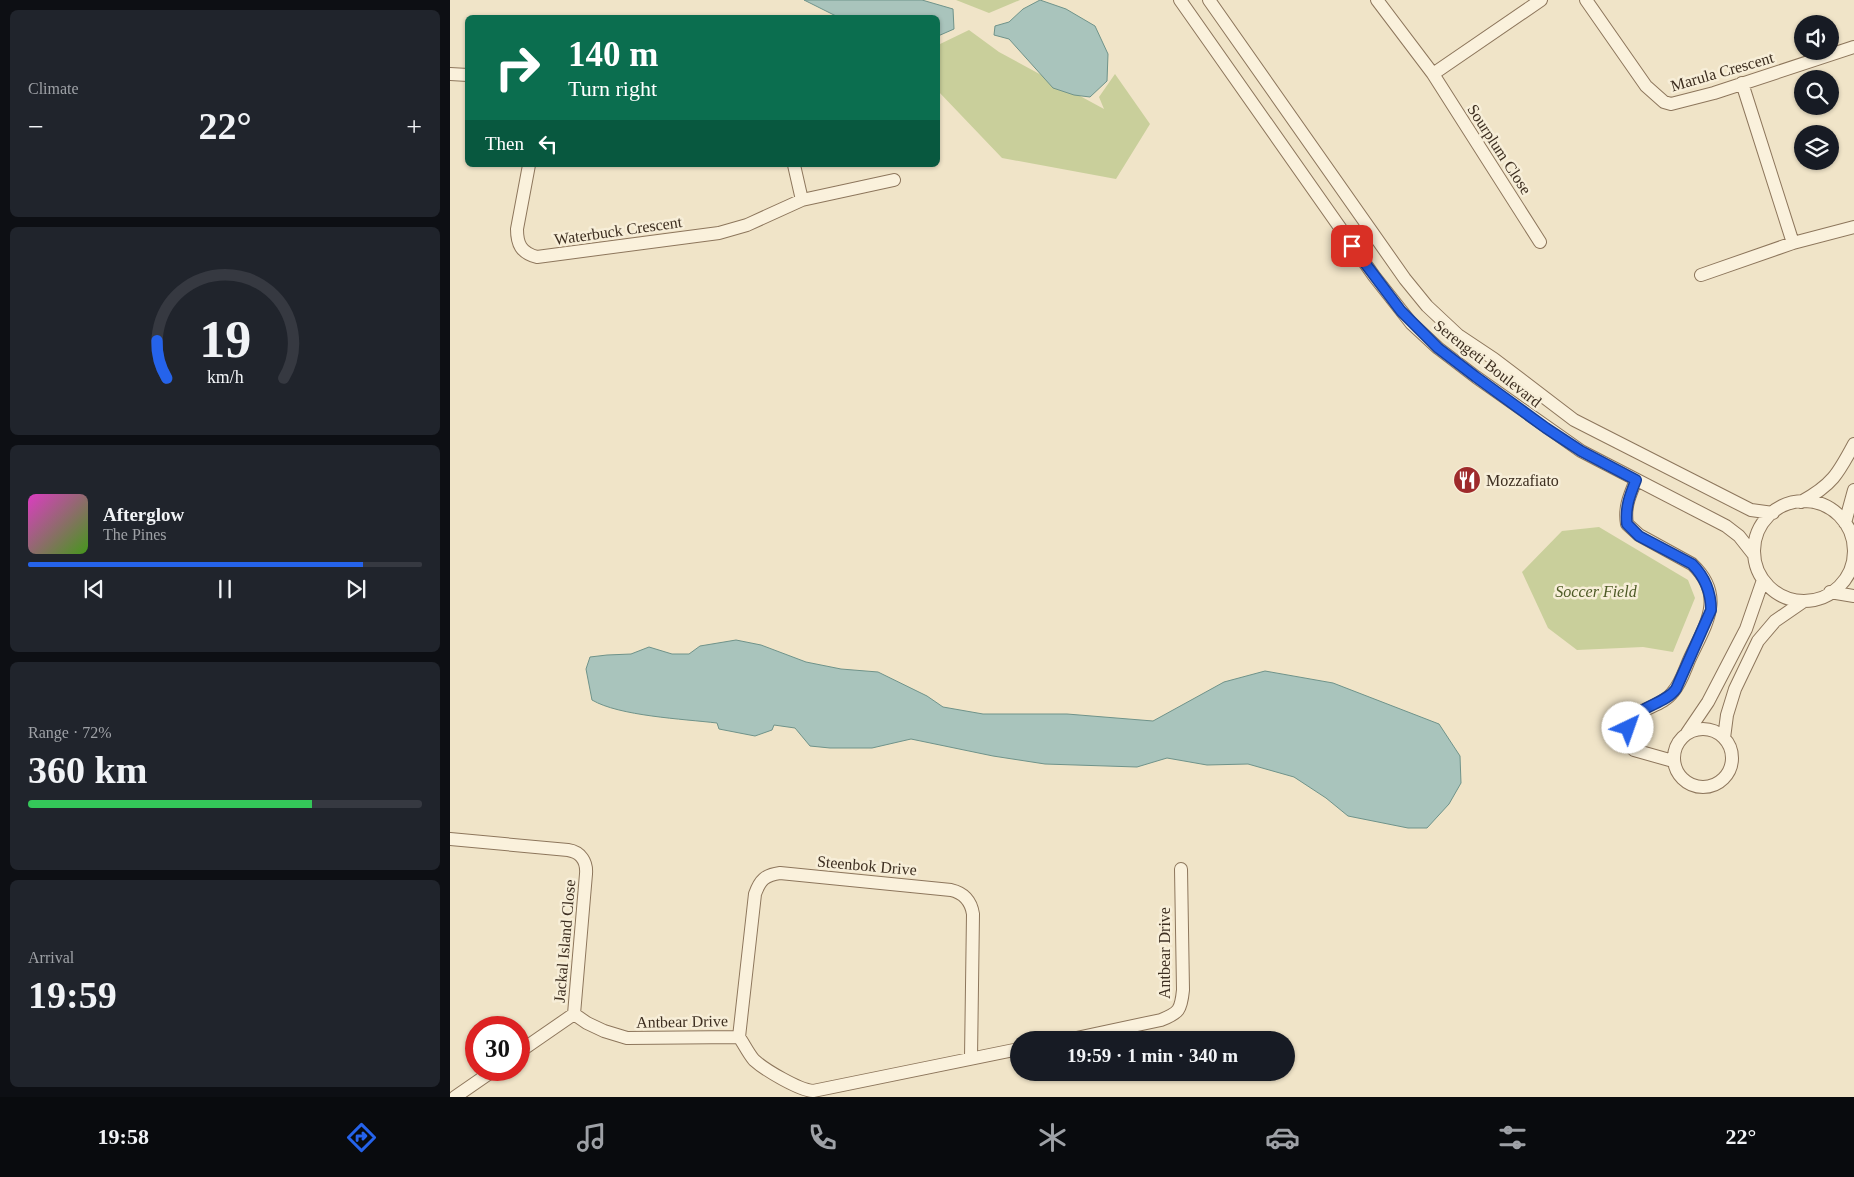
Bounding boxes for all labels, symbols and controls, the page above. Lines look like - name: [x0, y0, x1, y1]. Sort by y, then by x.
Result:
- map controls: [1794, 15, 1839, 170]
- button: sound: [1794, 15, 1839, 60]
- icon: right: [485, 35, 550, 100]
- text: 140 m: [568, 35, 658, 74]
- street label: Marula Crescent: [1669, 49, 1776, 94]
- button: search: [1794, 70, 1839, 115]
- text: Turn right: [568, 76, 657, 101]
- text: Climate: [28, 80, 79, 97]
- street label: Sourplum Close: [1463, 101, 1535, 198]
- text: 22°: [198, 105, 252, 147]
- text: −: [28, 111, 44, 142]
- text: +: [406, 111, 422, 142]
- button: layers: [1794, 125, 1839, 170]
- icon: left: [534, 130, 562, 158]
- text: Then: [485, 133, 524, 154]
- street label: Waterbuck Crescent: [553, 213, 684, 248]
- pin: [1331, 225, 1373, 267]
- icon: arrive: [1338, 232, 1366, 260]
- text: 19: [199, 311, 251, 368]
- street label: Serengeti Boulevard: [1430, 316, 1545, 411]
- text: km/h: [207, 367, 243, 387]
- restaurant icon: Mozzafiato: [1452, 465, 1482, 495]
- place label: Mozzafiato: [1486, 472, 1559, 489]
- text: Afterglow: [103, 504, 184, 525]
- text: The Pines: [103, 526, 167, 543]
- icon: previous: [80, 575, 108, 603]
- icon: pause: [211, 575, 239, 603]
- icon: next: [342, 575, 370, 603]
- park label: Soccer Field: [1555, 583, 1638, 600]
- position arrow: [1601, 701, 1653, 753]
- text: Range · 72%: [28, 724, 112, 741]
- text: 360 km: [28, 749, 147, 791]
- street label: Steenbok Drive: [816, 853, 917, 878]
- street label: Jackal Island Close: [551, 879, 578, 1003]
- street label: Antbear Drive: [1156, 907, 1173, 999]
- text: Arrival: [28, 949, 74, 966]
- text: 19:59: [28, 974, 117, 1016]
- street label: Antbear Drive: [636, 1012, 728, 1031]
- speed limit sign: 30: [465, 1016, 530, 1081]
- text: 19:59 · 1 min · 340 m: [1067, 1045, 1238, 1066]
- icon: directions: [344, 1120, 379, 1155]
- icon: music: [574, 1120, 609, 1155]
- icon: phone: [805, 1120, 840, 1155]
- icon: climate: [1035, 1120, 1070, 1155]
- icon: car: [1265, 1120, 1300, 1155]
- icon: filters: [1495, 1120, 1530, 1155]
- text: 19:58: [98, 1124, 149, 1149]
- text: 22°: [1725, 1124, 1756, 1149]

